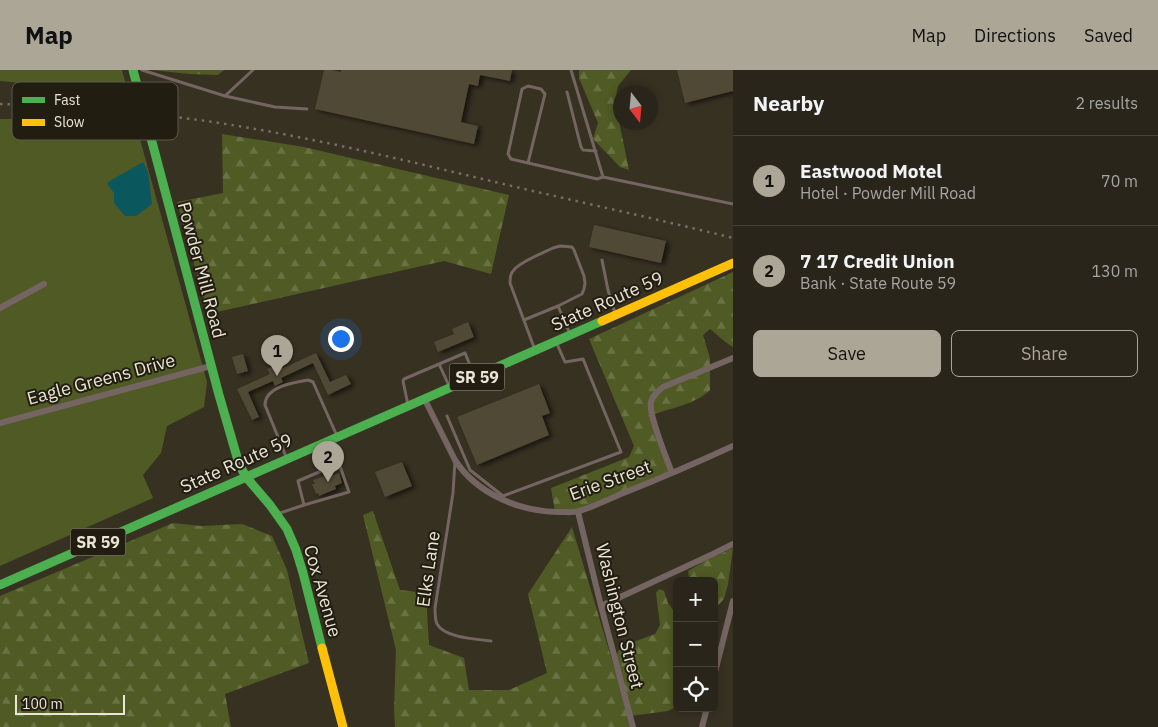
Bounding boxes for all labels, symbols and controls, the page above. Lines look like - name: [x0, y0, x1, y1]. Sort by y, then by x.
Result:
- text: Map: [25, 19, 73, 51]
- text: Map: [911, 24, 946, 47]
- text: Directions: [974, 24, 1056, 47]
- text: Saved: [1084, 24, 1133, 47]
- legend: [12, 82, 178, 140]
- north arrow: [613, 85, 658, 130]
- text: Nearby: [753, 89, 824, 117]
- text: Fast: [54, 91, 80, 109]
- text: 2 results: [1075, 93, 1138, 113]
- text: Slow: [54, 113, 85, 131]
- text: Eastwood Motel: [800, 159, 942, 183]
- text: 1: [764, 171, 774, 191]
- text: 70 m: [1101, 171, 1138, 191]
- text: Hotel · Powder Mill Road: [800, 183, 976, 203]
- street label: Powder Mill Road: [173, 199, 231, 341]
- text: 7 17 Credit Union: [800, 249, 955, 273]
- text: 2: [764, 261, 774, 281]
- text: 130 m: [1091, 261, 1138, 281]
- street label: State Route 59: [547, 266, 667, 336]
- text: Bank · State Route 59: [800, 273, 956, 293]
- your location: [328, 326, 354, 352]
- button: Save: [753, 330, 941, 377]
- button: Share: [951, 330, 1138, 377]
- pin: 1: [261, 335, 293, 376]
- street label: Eagle Greens Drive: [24, 348, 178, 410]
- road number: SR 59: [450, 364, 504, 390]
- street label: State Route 59: [176, 428, 296, 498]
- pin: 2: [312, 441, 344, 482]
- street label: Erie Street: [566, 455, 654, 505]
- road number: SR 59: [70, 528, 126, 556]
- street label: Elks Lane: [411, 529, 445, 608]
- street label: Washington Street: [591, 541, 649, 691]
- street label: Cox Avenue: [299, 542, 347, 640]
- map controls: [673, 577, 718, 712]
- button: +: [673, 577, 718, 622]
- button: −: [673, 622, 718, 667]
- button: locate: [673, 667, 718, 712]
- scale bar: [15, 692, 125, 715]
- text: 100 m: [22, 695, 63, 713]

